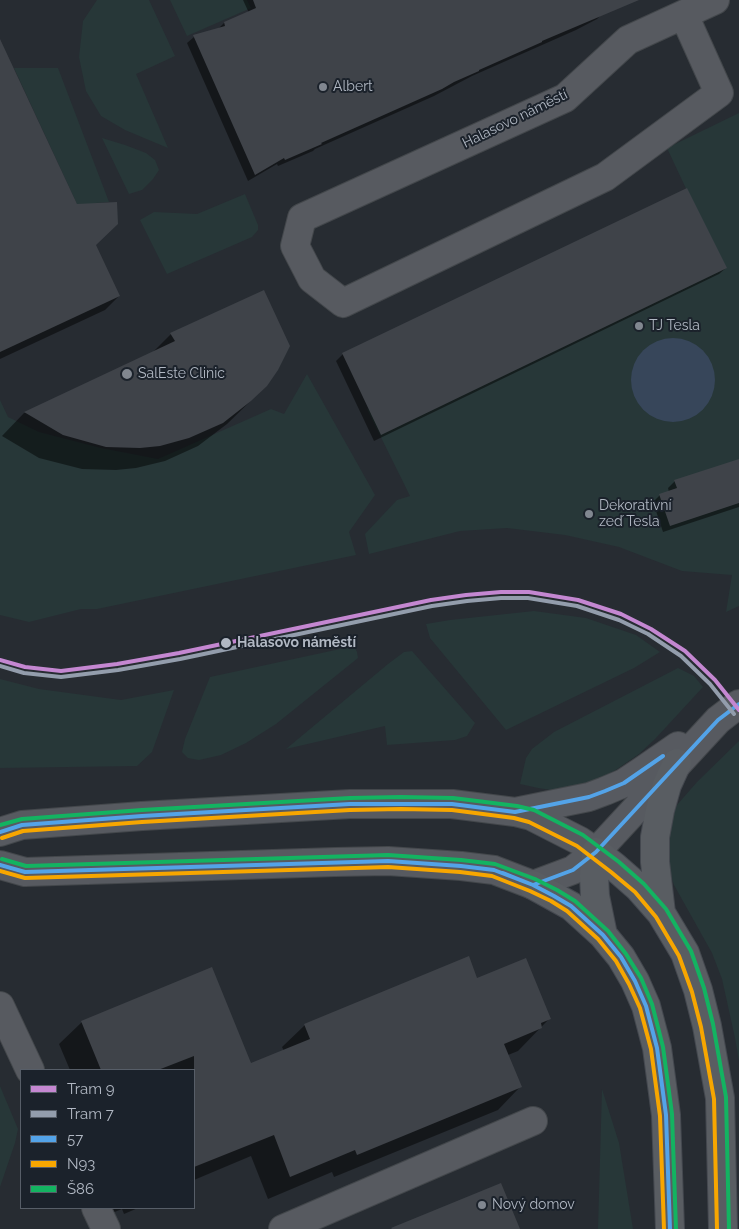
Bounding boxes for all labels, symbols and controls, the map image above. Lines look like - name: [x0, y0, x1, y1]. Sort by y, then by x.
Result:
- place label: Albert: [333, 79, 373, 95]
- marker: Albert: [317, 81, 329, 93]
- street label: Halasovo náměstí: [460, 86, 570, 152]
- place label: TJ Tesla: [649, 318, 700, 334]
- marker: TJ Tesla: [633, 320, 645, 332]
- place label: SalEste Clinic: [138, 366, 225, 382]
- marker: SalEste Clinic: [120, 367, 134, 381]
- place label: Dekorativní zeď Tesla: [599, 498, 671, 530]
- marker: Dekorativní zeď Tesla: [583, 508, 595, 520]
- place label: Halasovo náměstí: [237, 635, 356, 651]
- marker: Halasovo náměstí: [219, 636, 233, 650]
- legend: [20, 1069, 195, 1209]
- text: Tram 9: [67, 1080, 115, 1098]
- text: Tram 7: [67, 1105, 114, 1123]
- text: 57: [67, 1130, 83, 1148]
- text: N93: [67, 1155, 95, 1173]
- text: Š86: [67, 1180, 94, 1198]
- place label: Nový domov: [492, 1197, 575, 1213]
- marker: Nový domov: [476, 1199, 488, 1211]

